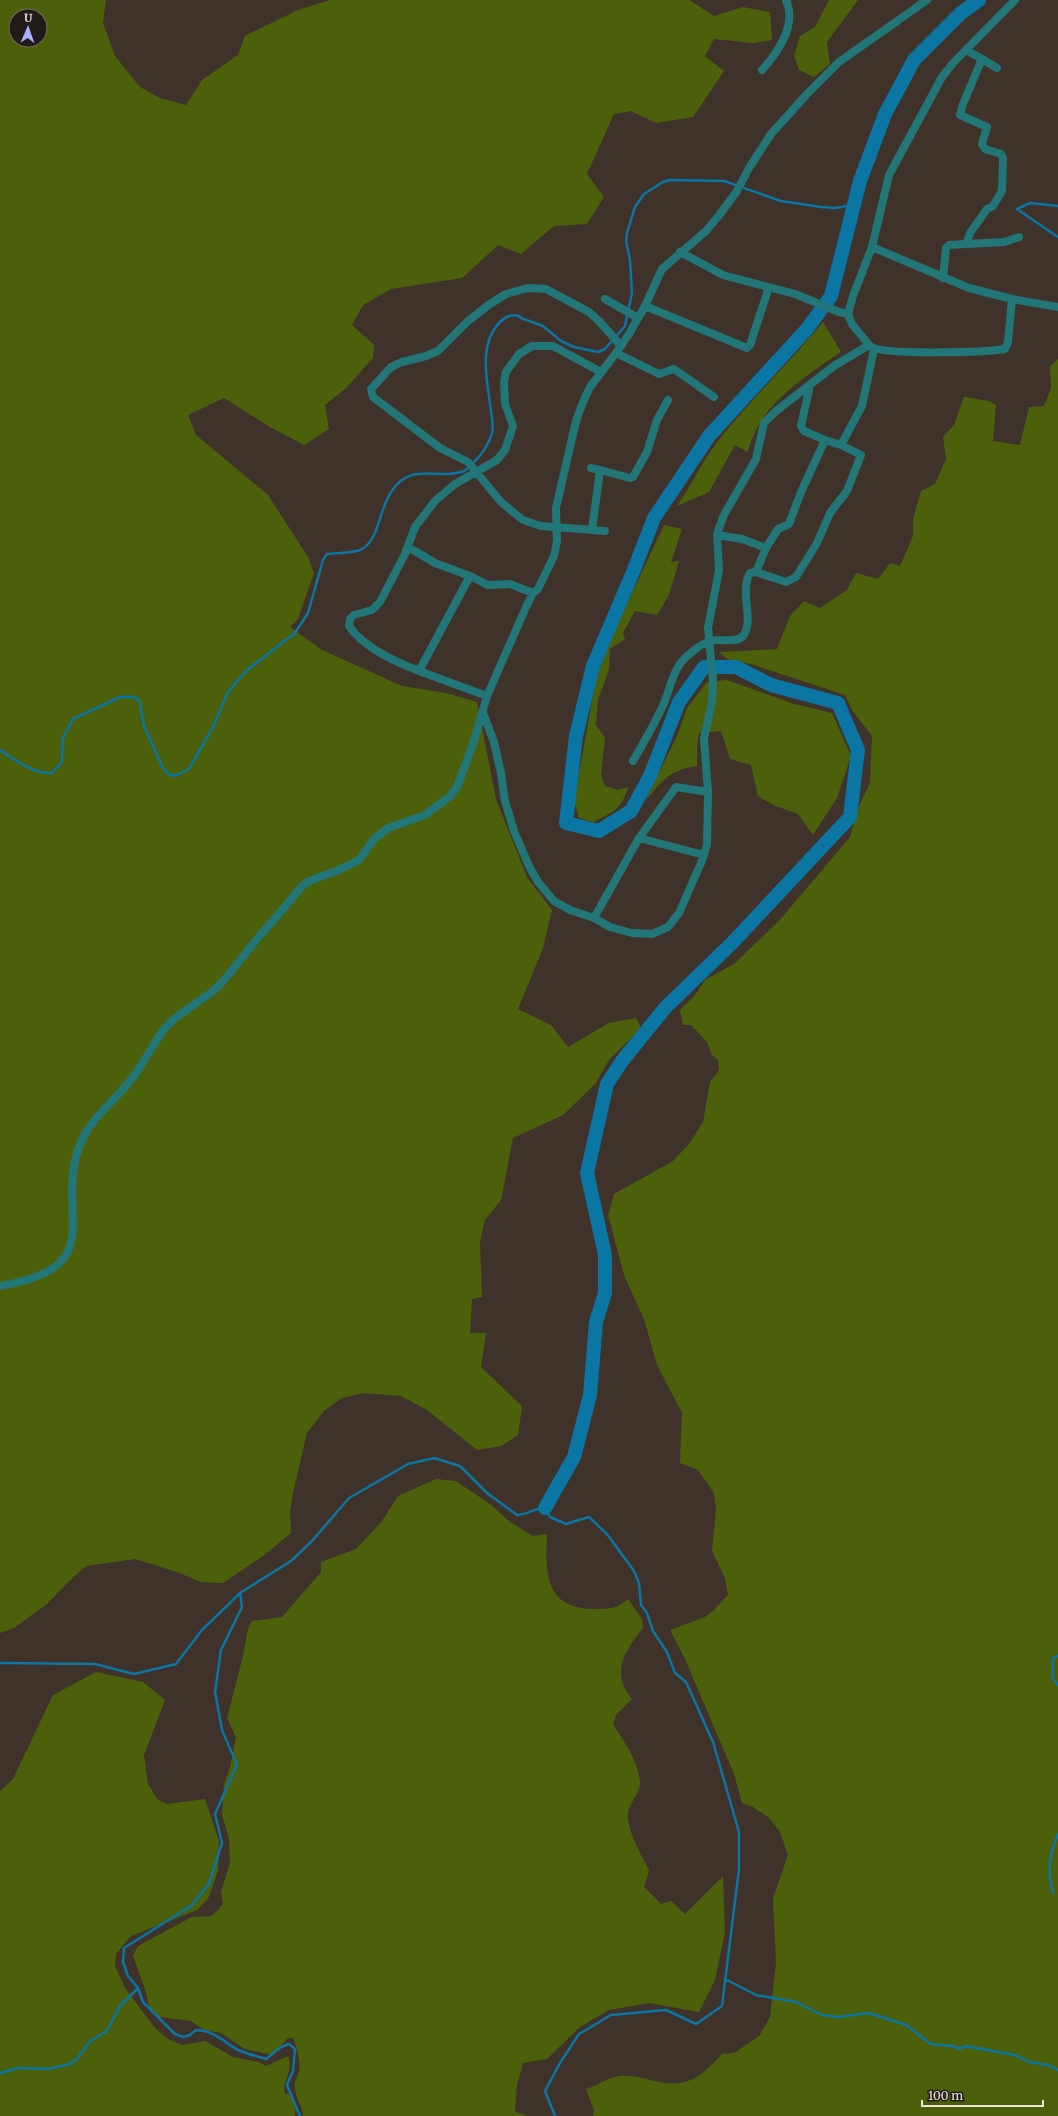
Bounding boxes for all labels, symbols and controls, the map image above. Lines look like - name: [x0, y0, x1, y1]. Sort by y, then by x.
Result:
- north arrow: [8, 8, 48, 48]
- text: U: [24, 11, 33, 25]
- scale bar: [922, 2082, 1043, 2108]
- text: 100 m: [928, 2088, 963, 2103]

